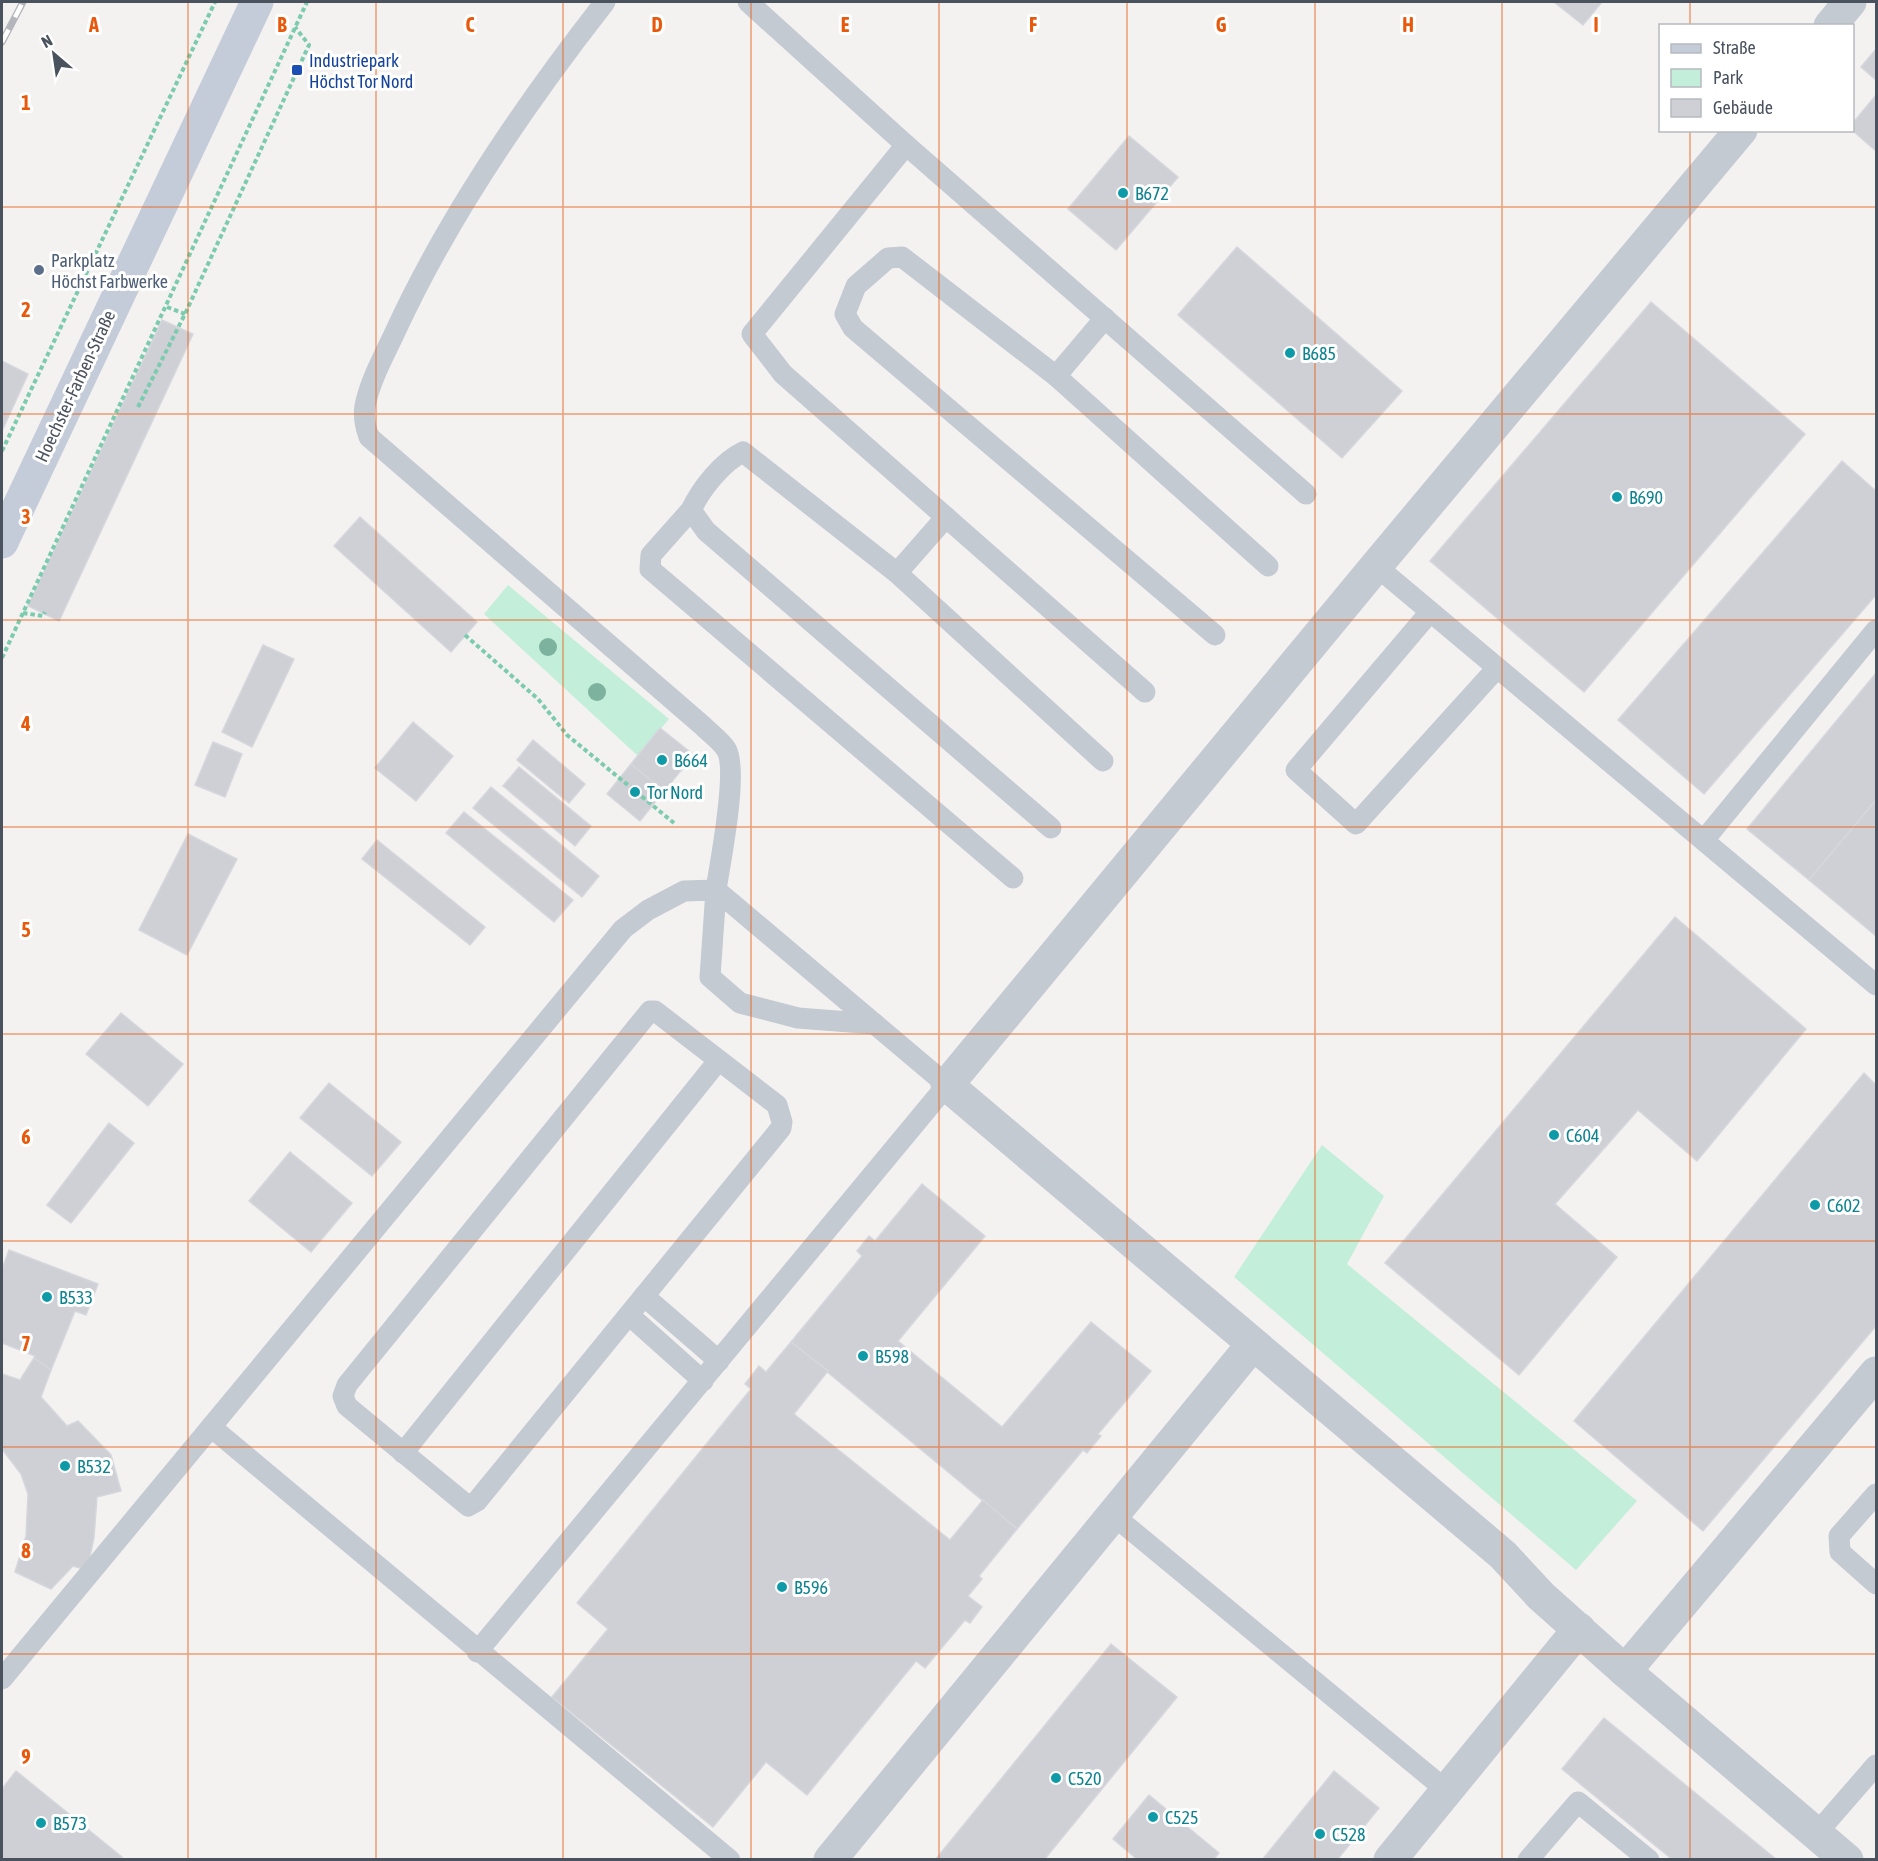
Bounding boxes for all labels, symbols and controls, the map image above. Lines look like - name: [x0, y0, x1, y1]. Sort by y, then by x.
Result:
- text: A: [88, 13, 99, 36]
- text: B: [277, 13, 287, 36]
- text: C: [466, 13, 475, 36]
- text: D: [651, 13, 663, 36]
- text: E: [841, 13, 850, 36]
- text: F: [1029, 13, 1037, 36]
- text: G: [1216, 13, 1227, 36]
- text: H: [1402, 13, 1414, 36]
- text: I: [1593, 13, 1599, 36]
- north arrow: [24, 24, 84, 84]
- legend: [1659, 24, 1854, 132]
- text: N: [38, 31, 55, 51]
- text: Straße: [1713, 37, 1756, 58]
- place label: Industriepark Höchst Tor Nord: [309, 50, 413, 92]
- marker: Industriepark Höchst Tor Nord: [290, 63, 304, 77]
- text: Park: [1713, 67, 1743, 88]
- text: 1: [21, 91, 31, 114]
- text: Gebäude: [1713, 97, 1773, 118]
- place label: B672: [1135, 183, 1169, 204]
- marker: B672: [1116, 186, 1130, 200]
- place label: Parkplatz Höchst Farbwerke: [51, 250, 168, 292]
- marker: Parkplatz Höchst Farbwerke: [32, 263, 46, 277]
- text: 2: [21, 298, 31, 321]
- street label: Hoechster-Farben-Straße: [31, 307, 119, 465]
- place label: B685: [1302, 343, 1336, 364]
- marker: B685: [1283, 346, 1297, 360]
- place label: B690: [1629, 487, 1663, 508]
- marker: B690: [1610, 490, 1624, 504]
- text: 3: [21, 505, 31, 528]
- text: 4: [20, 712, 31, 735]
- place label: B664: [674, 750, 708, 771]
- marker: B664: [655, 753, 669, 767]
- place label: Tor Nord: [647, 782, 703, 803]
- marker: Tor Nord: [628, 785, 642, 799]
- text: 5: [21, 918, 31, 941]
- text: 6: [21, 1125, 31, 1148]
- place label: C604: [1566, 1125, 1599, 1146]
- marker: C604: [1547, 1128, 1561, 1142]
- place label: C602: [1827, 1195, 1860, 1216]
- marker: C602: [1808, 1198, 1822, 1212]
- place label: B533: [59, 1287, 93, 1308]
- marker: B533: [40, 1290, 54, 1304]
- text: 7: [21, 1332, 31, 1355]
- place label: B598: [875, 1346, 909, 1367]
- marker: B598: [856, 1349, 870, 1363]
- place label: B532: [77, 1456, 111, 1477]
- marker: B532: [58, 1459, 72, 1473]
- text: 8: [21, 1539, 31, 1562]
- place label: B596: [794, 1577, 828, 1598]
- marker: B596: [775, 1580, 789, 1594]
- text: 9: [21, 1745, 31, 1768]
- place label: C520: [1068, 1768, 1101, 1789]
- marker: C520: [1049, 1771, 1063, 1785]
- place label: C525: [1165, 1807, 1198, 1828]
- marker: C525: [1146, 1810, 1160, 1824]
- place label: B573: [53, 1813, 87, 1834]
- marker: B573: [34, 1816, 48, 1830]
- place label: C528: [1332, 1824, 1365, 1845]
- marker: C528: [1313, 1827, 1327, 1841]

